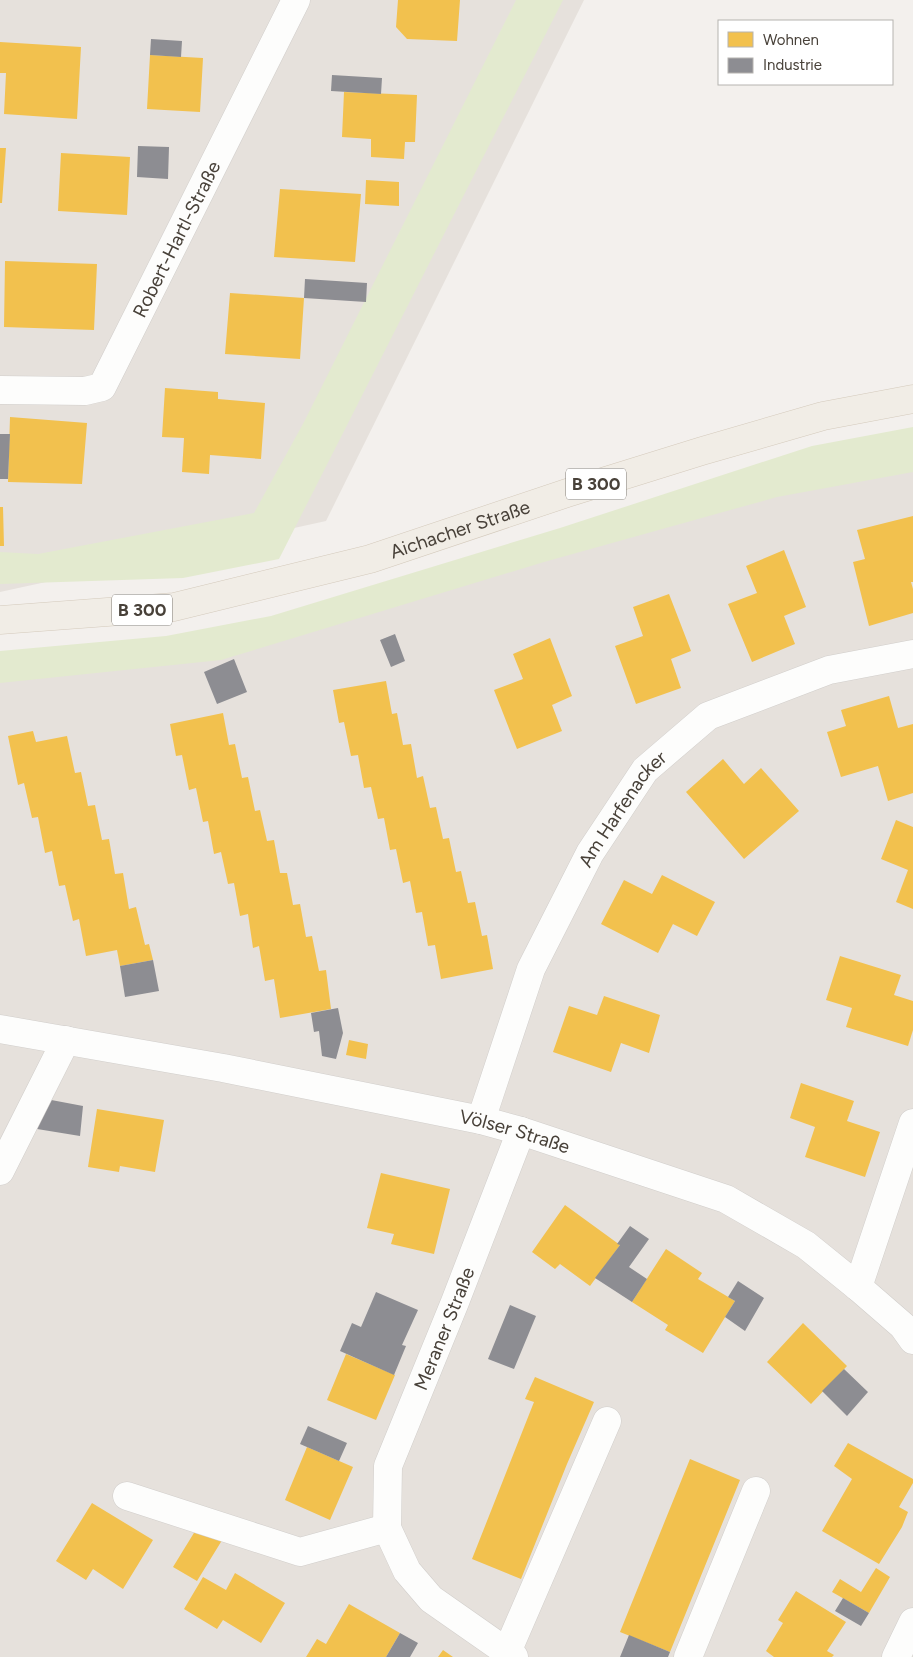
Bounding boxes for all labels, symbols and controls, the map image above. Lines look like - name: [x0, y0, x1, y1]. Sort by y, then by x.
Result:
- legend: [718, 20, 893, 85]
- text: Wohnen: [763, 31, 819, 49]
- text: Industrie: [763, 56, 822, 74]
- street label: Robert-Hartl-Straße: [128, 157, 225, 321]
- road number: B 300: [566, 468, 626, 499]
- street label: Aichacher Straße: [387, 495, 533, 564]
- road number: B 300: [112, 594, 172, 626]
- street label: Am Harfenacker: [574, 746, 672, 871]
- street label: Völser Straße: [457, 1105, 573, 1158]
- street label: Meraner Straße: [409, 1264, 479, 1394]

